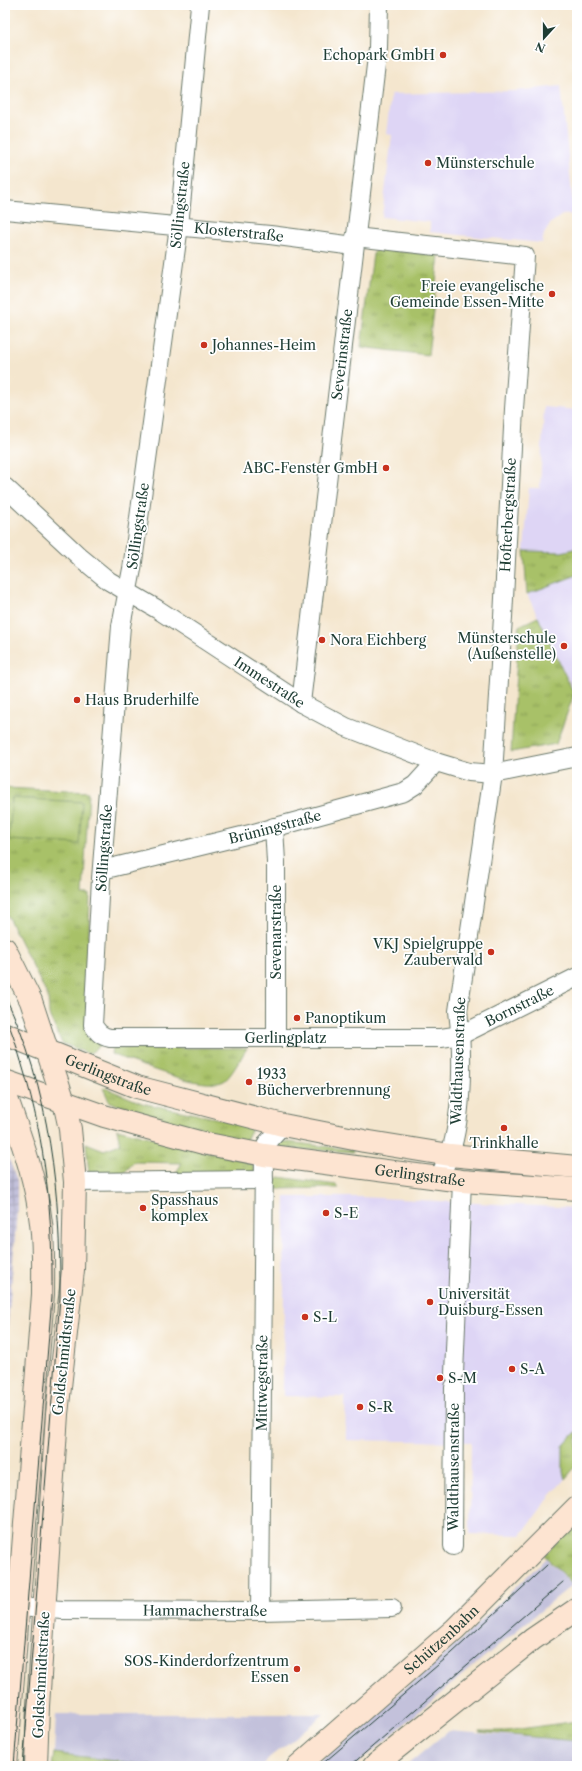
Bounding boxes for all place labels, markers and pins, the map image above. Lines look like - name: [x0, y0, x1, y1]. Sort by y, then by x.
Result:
- place label: Echopark GmbH: [323, 46, 435, 64]
- marker: Echopark GmbH: [438, 50, 448, 60]
- place label: Münsterschule: [436, 154, 535, 172]
- marker: Münsterschule: [423, 158, 433, 168]
- place label: Freie evangelische Gemeinde Essen-Mitte: [390, 277, 544, 311]
- marker: Freie evangelische Gemeinde Essen-Mitte: [547, 289, 557, 299]
- place label: Johannes-Heim: [210, 336, 316, 354]
- marker: Johannes-Heim: [199, 340, 209, 350]
- place label: ABC-Fenster GmbH: [242, 459, 378, 477]
- marker: ABC-Fenster GmbH: [381, 463, 391, 473]
- place label: Münsterschule (Außenstelle): [457, 629, 556, 663]
- place label: Nora Eichberg: [330, 631, 427, 649]
- marker: Nora Eichberg: [317, 635, 327, 645]
- marker: Münsterschule (Außenstelle): [559, 641, 569, 651]
- place label: Haus Bruderhilfe: [85, 691, 199, 709]
- marker: Haus Bruderhilfe: [72, 695, 82, 705]
- place label: VKJ Spielgruppe Zauberwald: [372, 935, 483, 969]
- marker: VKJ Spielgruppe Zauberwald: [486, 947, 496, 957]
- place label: Panoptikum: [305, 1009, 386, 1027]
- marker: Panoptikum: [292, 1013, 302, 1023]
- place label: 1933 Bücherverbrennung: [257, 1065, 391, 1099]
- marker: 1933 Bücherverbrennung: [244, 1077, 254, 1087]
- marker: Trinkhalle: [499, 1123, 509, 1133]
- place label: Trinkhalle: [470, 1134, 539, 1152]
- place label: Spasshaus komplex: [151, 1191, 218, 1225]
- marker: Spasshaus komplex: [138, 1203, 148, 1213]
- place label: S-E: [334, 1204, 358, 1222]
- marker: S-E: [321, 1208, 331, 1218]
- place label: Universität Duisburg-Essen: [438, 1285, 544, 1319]
- marker: Universität Duisburg-Essen: [425, 1297, 435, 1307]
- place label: S-L: [313, 1308, 337, 1326]
- marker: S-L: [300, 1312, 310, 1322]
- place label: S-A: [520, 1360, 545, 1378]
- marker: S-A: [507, 1364, 517, 1374]
- place label: S-M: [448, 1369, 477, 1387]
- marker: S-M: [435, 1373, 445, 1383]
- place label: S-R: [368, 1398, 394, 1416]
- marker: S-R: [355, 1402, 365, 1412]
- place label: SOS-Kinderdorfzentrum Essen: [124, 1652, 289, 1686]
- marker: SOS-Kinderdorfzentrum Essen: [292, 1664, 302, 1674]

